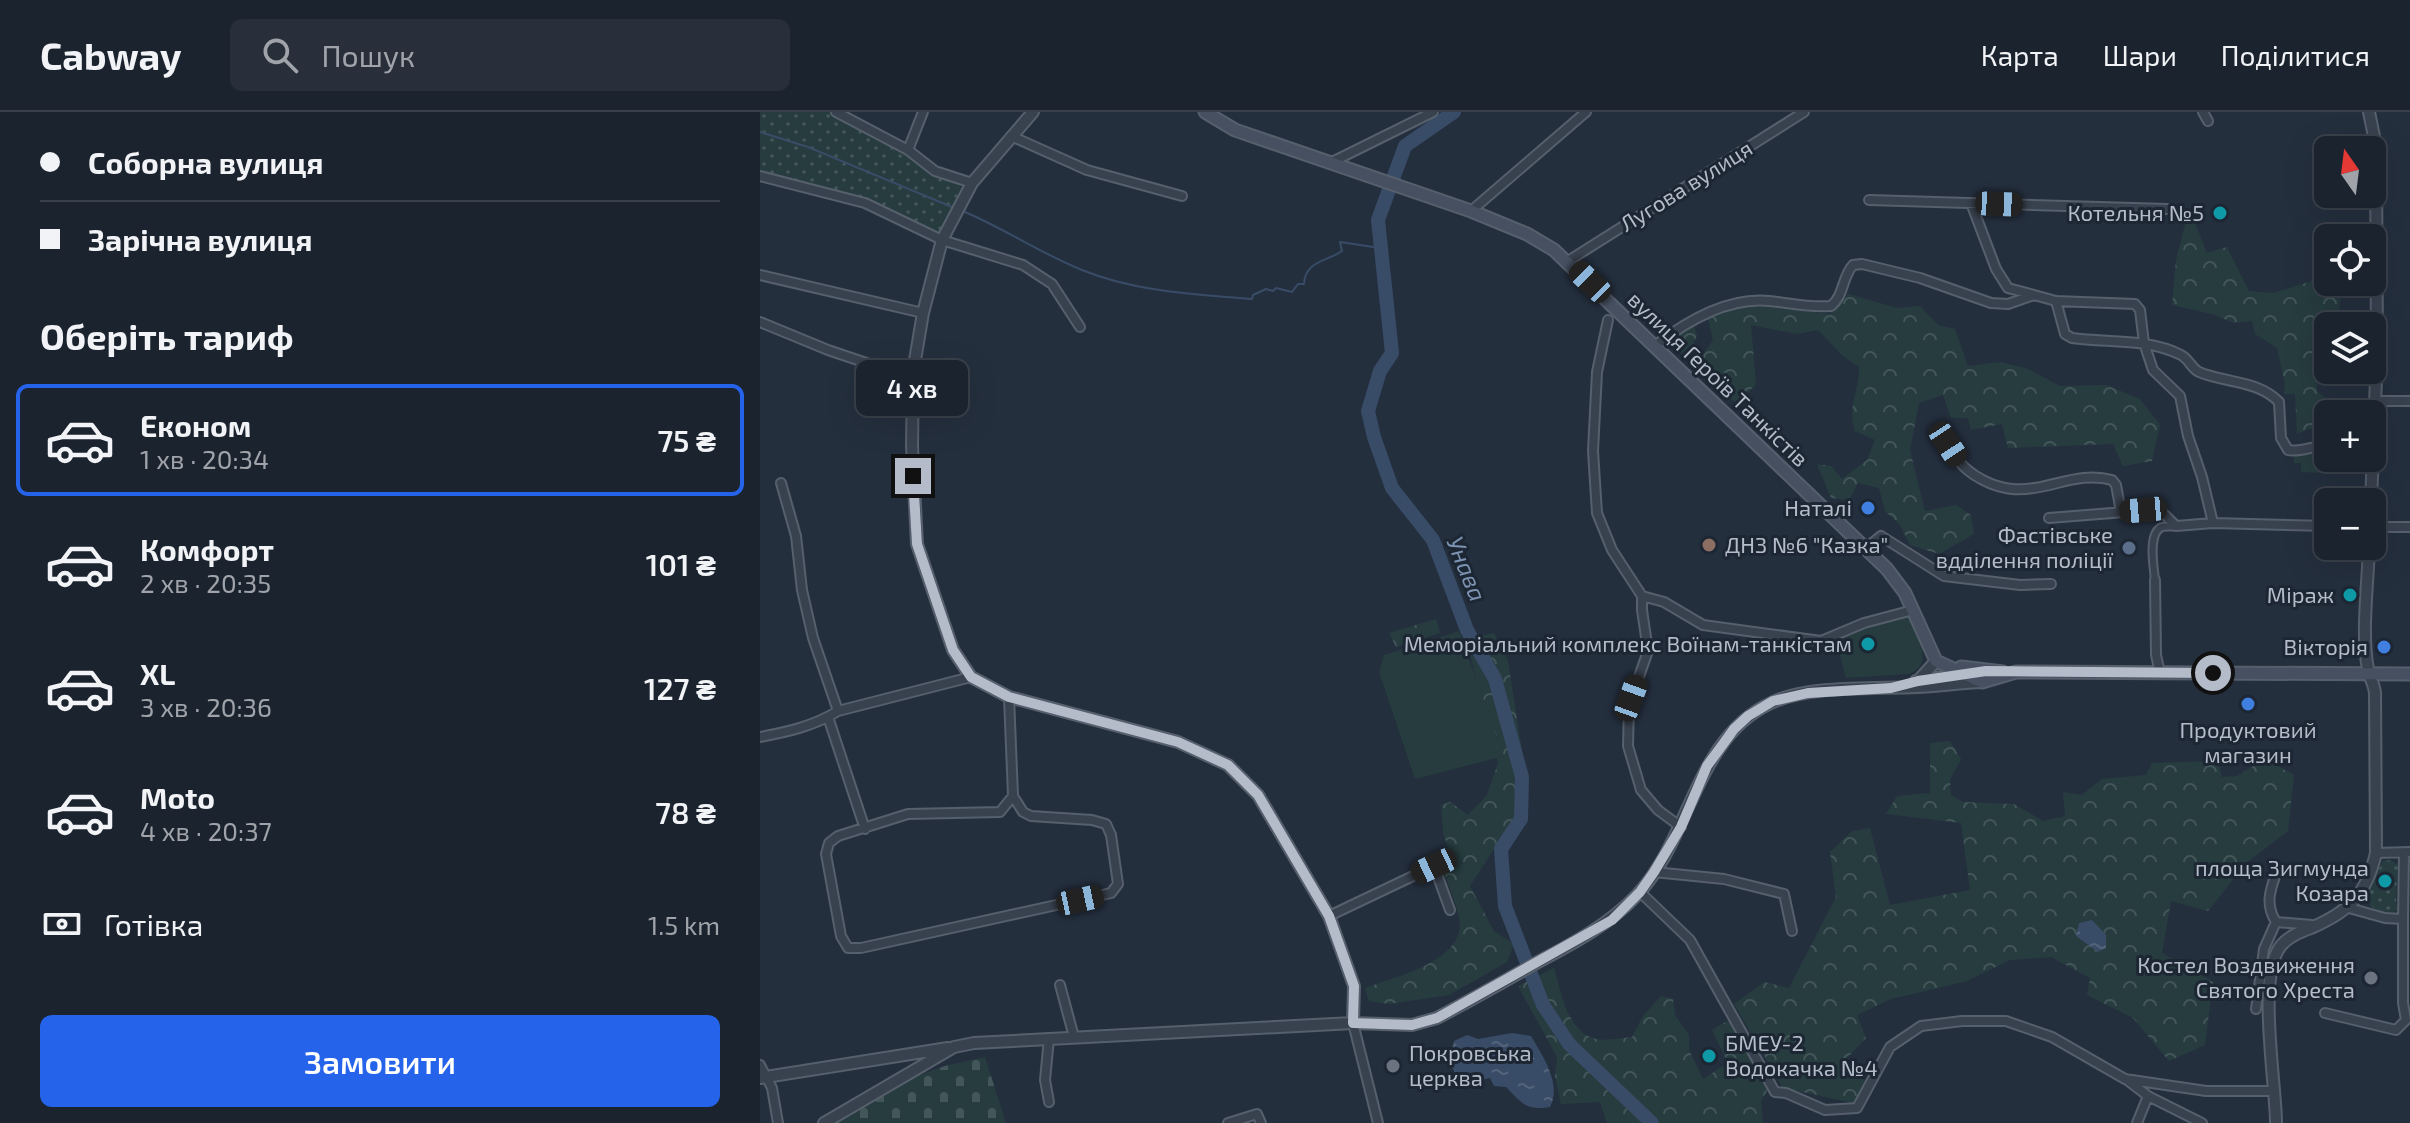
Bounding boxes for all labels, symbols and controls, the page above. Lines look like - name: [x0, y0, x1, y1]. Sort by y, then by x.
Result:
- search box: [230, 19, 790, 91]
- text: Cabway: [40, 32, 182, 78]
- icon: search: [258, 33, 302, 77]
- text: Пошук: [322, 37, 415, 73]
- text: Карта: [1981, 38, 2059, 72]
- text: Шари: [2103, 38, 2177, 72]
- text: Поділитися: [2221, 38, 2370, 72]
- street label: Лугова вулиця: [1615, 134, 1757, 237]
- north arrow: [2314, 136, 2386, 208]
- map controls: [2314, 136, 2386, 560]
- text: Соборна вулиця: [88, 144, 324, 180]
- car: [1975, 191, 2023, 217]
- place label: Котельня №5: [2067, 199, 2204, 225]
- marker: Котельня №5: [2211, 204, 2229, 222]
- text: Зарічна вулиця: [88, 221, 312, 257]
- button: locate: [2314, 224, 2386, 296]
- car: [1564, 257, 1616, 307]
- street label: вулиця Героїв Танкістів: [1623, 285, 1814, 472]
- button: layers: [2314, 312, 2386, 384]
- text: Оберіть тариф: [40, 314, 294, 357]
- callout: 4 хв: [857, 360, 969, 416]
- text: 4 хв: [886, 372, 938, 403]
- button: +: [2314, 400, 2386, 472]
- icon: car: [44, 404, 116, 476]
- text: Економ: [140, 407, 251, 443]
- car: [1925, 417, 1971, 471]
- text: 75 ₴: [657, 422, 716, 458]
- text: 1 хв · 20:34: [140, 443, 269, 474]
- route end: [895, 458, 931, 494]
- button: −: [2314, 488, 2386, 560]
- place label: Наталі: [1784, 494, 1852, 520]
- car: [2118, 496, 2168, 524]
- marker: Наталі: [1859, 499, 1877, 517]
- place label: Фастівське вдділення поліції: [1936, 521, 2113, 572]
- icon: car: [44, 528, 116, 600]
- text: Комфорт: [140, 531, 274, 567]
- place label: ДНЗ №6 "Казка": [1725, 531, 1888, 557]
- water label: Унава: [1441, 532, 1493, 605]
- marker: ДНЗ №6 "Казка": [1700, 536, 1718, 554]
- marker: Фастівське вдділення поліції: [2120, 539, 2138, 557]
- text: 101 ₴: [646, 546, 716, 582]
- text: 2 хв · 20:35: [140, 567, 271, 598]
- place label: Міраж: [2267, 581, 2334, 607]
- marker: Міраж: [2341, 586, 2359, 604]
- place label: Меморіальний комплекс Воїнам-танкістам: [1404, 630, 1852, 656]
- place label: Вікторія: [2284, 633, 2368, 659]
- marker: Меморіальний комплекс Воїнам-танкістам: [1859, 635, 1877, 653]
- marker: Вікторія: [2375, 638, 2393, 656]
- icon: car: [44, 652, 116, 724]
- text: XL: [140, 655, 175, 691]
- route start: [2195, 655, 2231, 691]
- text: 127 ₴: [644, 670, 716, 706]
- car: [1612, 671, 1650, 725]
- text: 3 хв · 20:36: [140, 691, 272, 722]
- marker: Продуктовий магазин: [2239, 695, 2257, 713]
- place label: Продуктовий магазин: [2179, 716, 2317, 767]
- icon: car: [44, 776, 116, 848]
- text: Moto: [140, 779, 215, 815]
- text: 78 ₴: [655, 794, 716, 830]
- text: 4 хв · 20:37: [140, 815, 272, 846]
- car: [1407, 845, 1461, 887]
- place label: площа Зигмунда Козара: [2195, 854, 2369, 905]
- marker: площа Зигмунда Козара: [2376, 872, 2394, 890]
- car: [1054, 883, 1106, 917]
- icon: cash: [40, 902, 84, 946]
- text: Готівка: [104, 906, 203, 942]
- text: 1.5 km: [648, 909, 720, 940]
- place label: Костел Воздвиження Святого Хреста: [2137, 951, 2355, 1002]
- marker: Костел Воздвиження Святого Хреста: [2362, 969, 2380, 987]
- button: Замовити: [40, 1015, 720, 1107]
- place label: БМЕУ-2 Водокачка №4: [1725, 1029, 1878, 1080]
- place label: Покровська церква: [1409, 1039, 1532, 1090]
- marker: БМЕУ-2 Водокачка №4: [1700, 1047, 1718, 1065]
- marker: Покровська церква: [1384, 1057, 1402, 1075]

